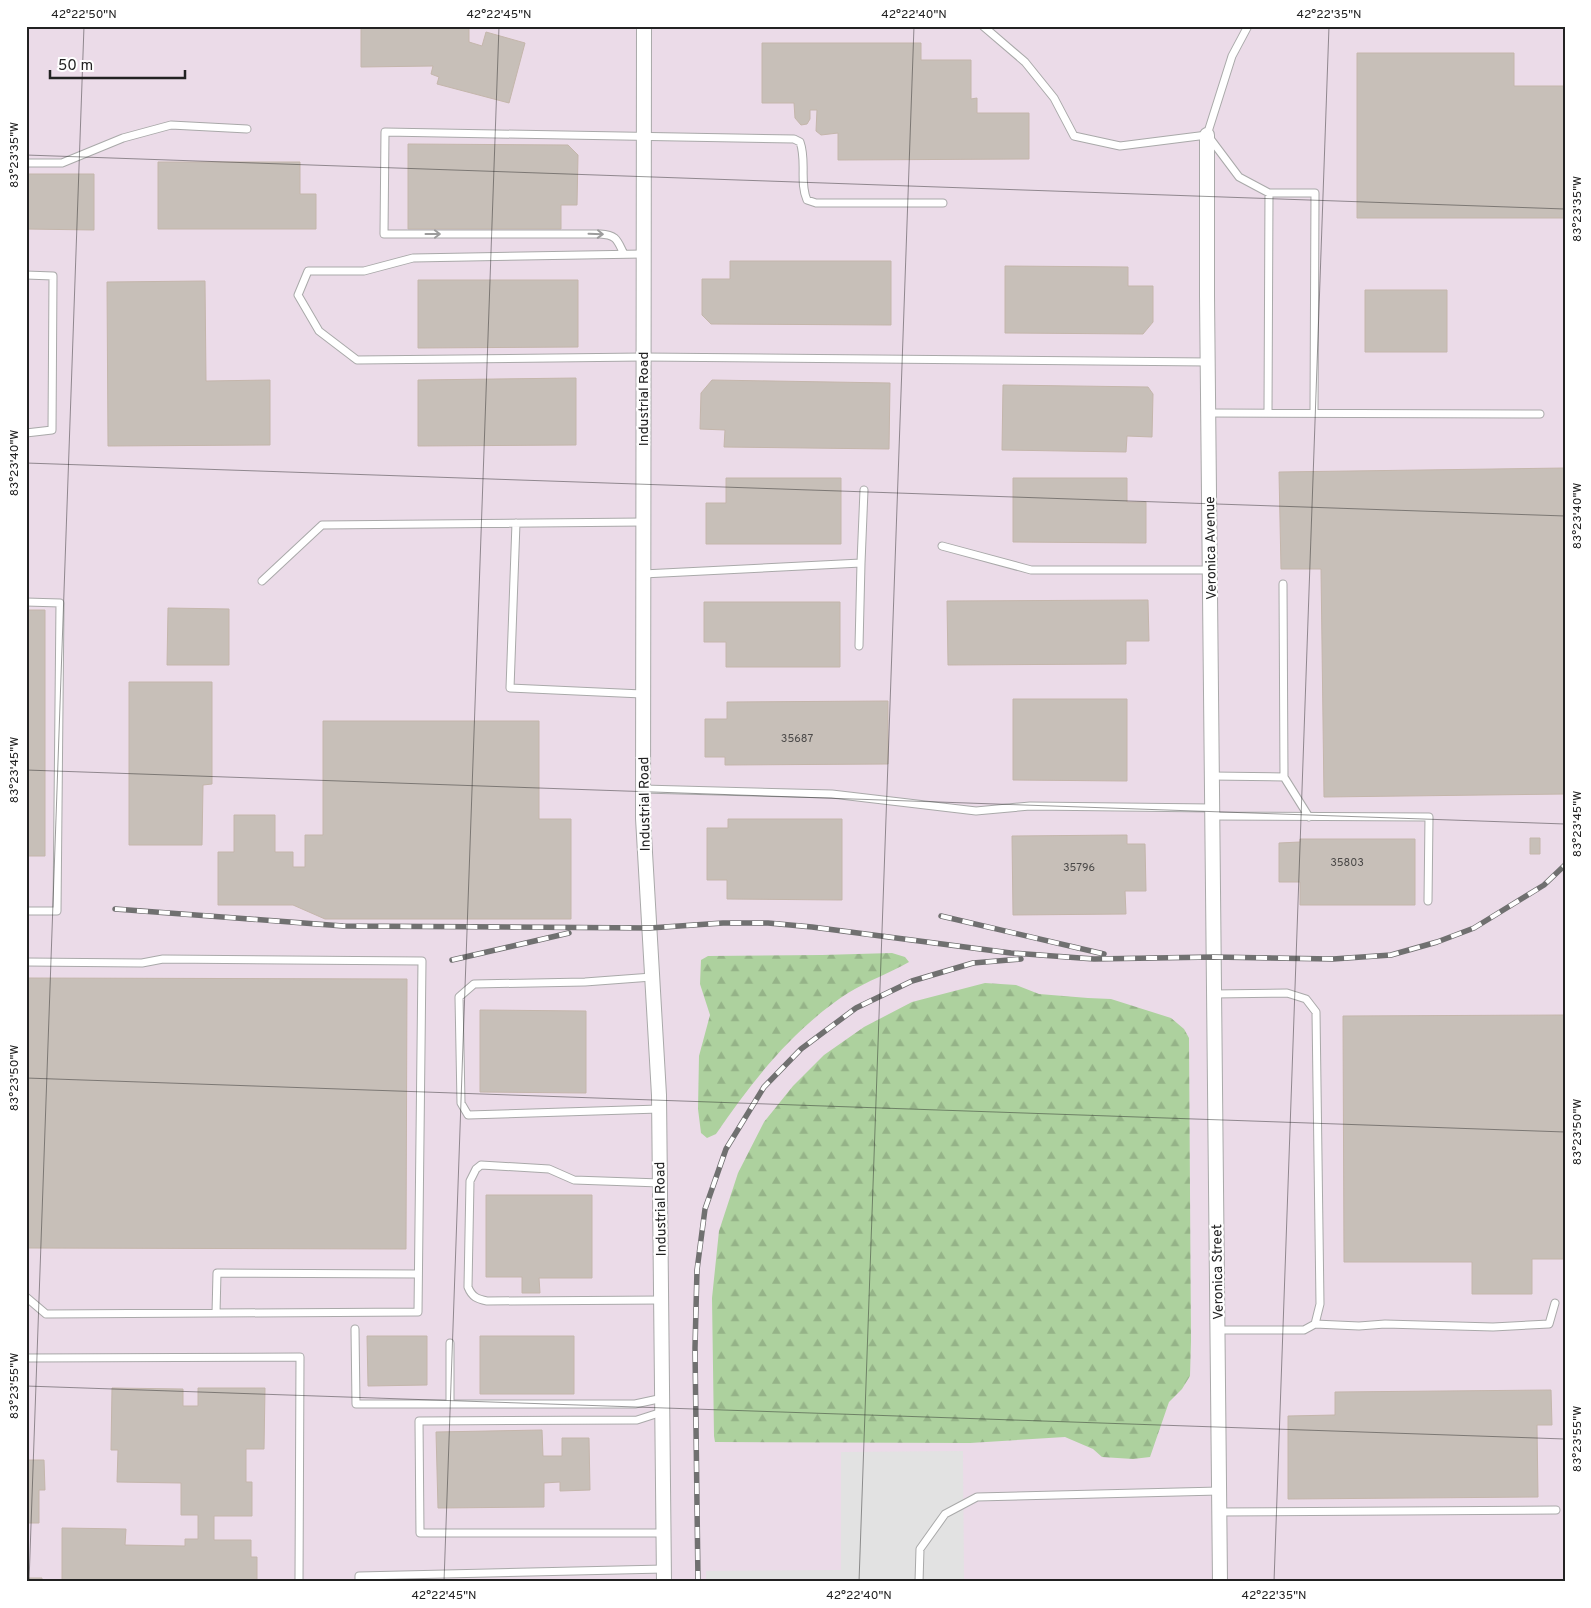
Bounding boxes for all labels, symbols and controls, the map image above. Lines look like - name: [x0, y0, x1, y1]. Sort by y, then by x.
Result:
- text: 42°22'50"N: [51, 7, 117, 23]
- text: 42°22'45"N: [466, 7, 532, 23]
- text: 42°22'40"N: [881, 7, 947, 23]
- text: 42°22'35"N: [1297, 7, 1361, 23]
- scale bar: [50, 48, 185, 80]
- text: 50 m: [58, 57, 93, 76]
- text: 83°23'35"W: [7, 122, 23, 188]
- text: 83°23'35"W: [1570, 176, 1586, 242]
- one-way arrow: [424, 229, 441, 239]
- one-way arrow: [587, 229, 603, 239]
- street label: Industrial Road: [636, 352, 653, 446]
- text: 83°23'40"W: [7, 430, 23, 496]
- text: 83°23'40"W: [1570, 483, 1586, 549]
- street label: Veronica Avenue: [1202, 496, 1221, 600]
- house number: 35687: [781, 732, 813, 746]
- text: 83°23'45"W: [7, 737, 23, 803]
- street label: Industrial Road: [636, 757, 655, 851]
- text: 83°23'45"W: [1570, 791, 1586, 857]
- house number: 35803: [1330, 856, 1364, 870]
- house number: 35796: [1063, 861, 1095, 875]
- text: 83°23'50"W: [7, 1045, 23, 1111]
- text: 83°23'50"W: [1570, 1099, 1586, 1165]
- street label: Industrial Road: [652, 1162, 671, 1256]
- street label: Veronica Street: [1209, 1224, 1228, 1320]
- text: 83°23'55"W: [7, 1353, 23, 1419]
- text: 83°23'55"W: [1570, 1406, 1586, 1472]
- text: 42°22'45"N: [411, 1588, 477, 1604]
- text: 42°22'40"N: [826, 1588, 892, 1604]
- text: 42°22'35"N: [1242, 1588, 1306, 1604]

